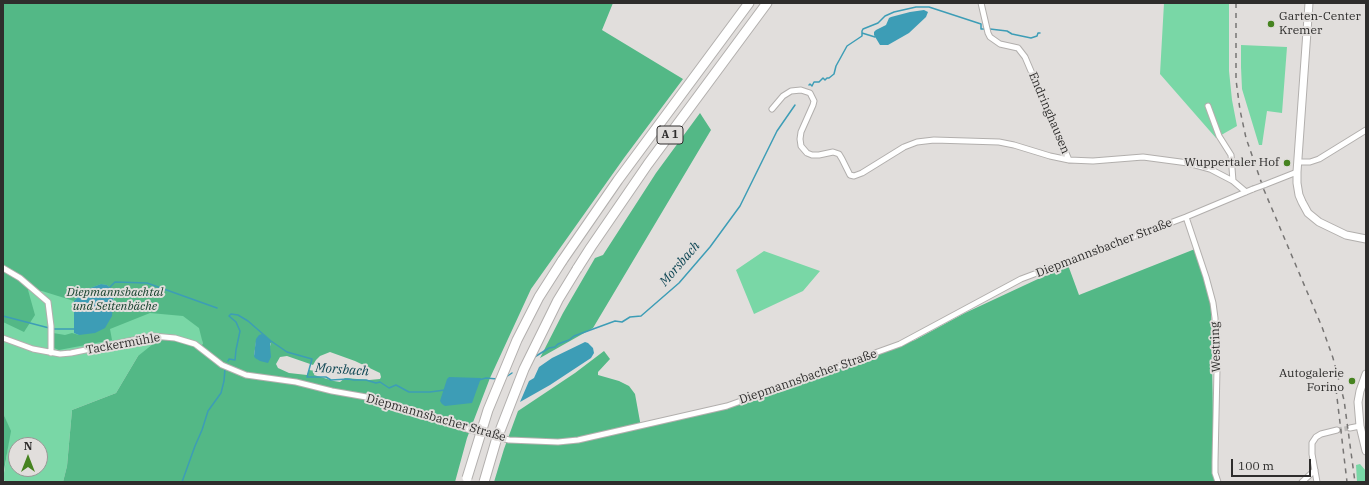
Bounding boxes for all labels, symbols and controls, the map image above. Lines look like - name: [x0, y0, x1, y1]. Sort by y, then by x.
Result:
- place label: Garten-Center Kremer: [1279, 10, 1361, 38]
- marker: Garten-Center Kremer: [1266, 19, 1276, 29]
- street label: Endringhausen: [1025, 70, 1073, 156]
- road number: A 1: [657, 126, 683, 144]
- place label: Wuppertaler Hof: [1184, 156, 1279, 170]
- marker: Wuppertaler Hof: [1282, 158, 1292, 168]
- street label: Diepmannsbacher Straße: [1034, 215, 1174, 281]
- water label: Morsbach: [656, 239, 704, 289]
- park label: Diepmannsbachtal und Seitenbäche: [67, 286, 163, 314]
- street label: Westring: [1208, 321, 1224, 373]
- street label: Tackermühle: [85, 330, 161, 358]
- street label: Diepmannsbacher Straße: [737, 347, 879, 407]
- water label: Morsbach: [315, 360, 369, 380]
- place label: Autogalerie Forino: [1279, 367, 1344, 395]
- marker: Autogalerie Forino: [1347, 376, 1357, 386]
- street label: Diepmannsbacher Straße: [365, 391, 507, 445]
- north arrow: [8, 437, 48, 477]
- text: N: [24, 439, 32, 453]
- scale bar: [1233, 451, 1313, 477]
- text: 100 m: [1238, 458, 1274, 473]

